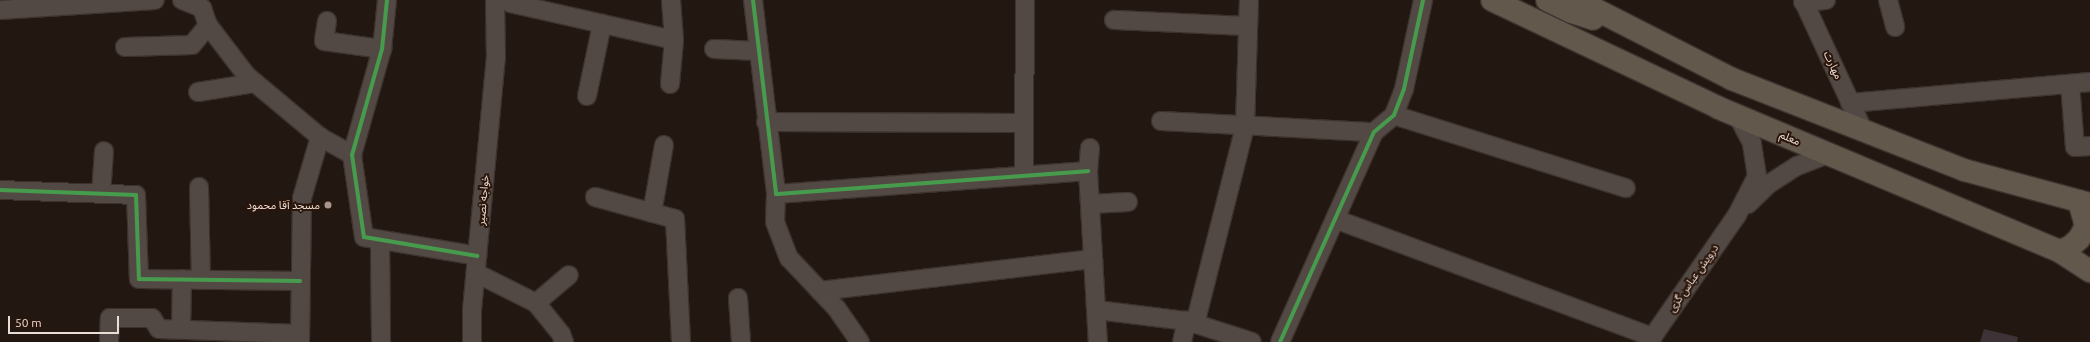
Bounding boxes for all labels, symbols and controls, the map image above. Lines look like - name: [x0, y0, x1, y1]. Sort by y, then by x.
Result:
- street label: مهارت: [1821, 49, 1845, 81]
- street label: معلم: [1778, 128, 1802, 148]
- street label: خواجه نصیر: [474, 174, 492, 226]
- place label: مسجد آقا محمود: [247, 198, 320, 212]
- marker: مسجد آقا محمود: [323, 200, 333, 210]
- street label: درویش عباس گزی: [1665, 242, 1721, 314]
- scale bar: [10, 308, 121, 334]
- text: 50 m: [15, 316, 42, 329]

